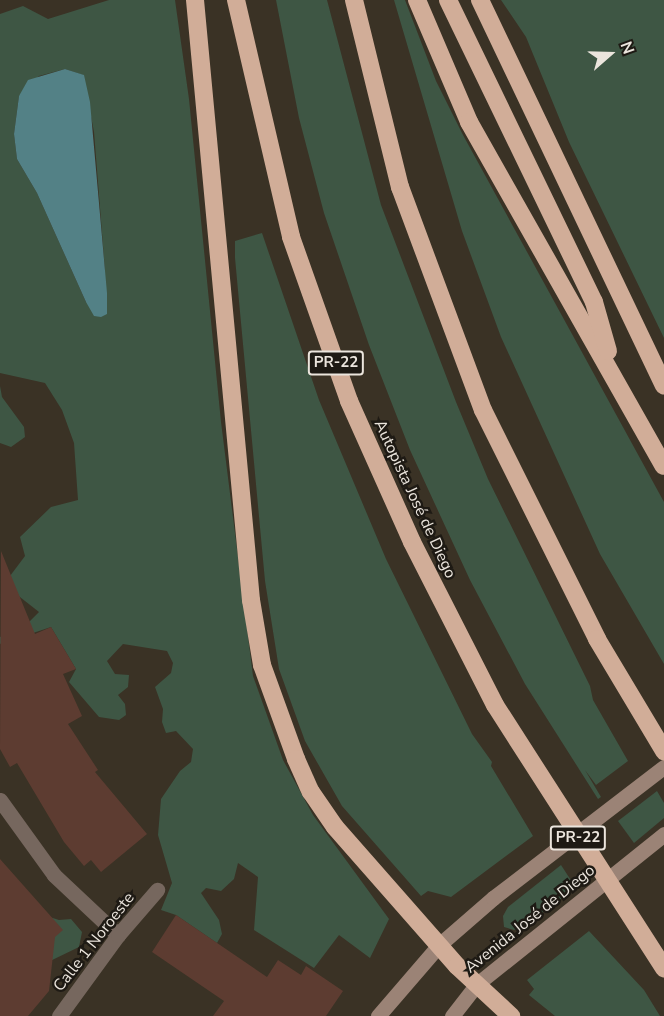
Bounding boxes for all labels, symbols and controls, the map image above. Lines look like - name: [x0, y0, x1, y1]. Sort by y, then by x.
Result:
- north arrow: [580, 24, 640, 84]
- text: N: [615, 38, 639, 57]
- road number: PR-22: [308, 351, 364, 375]
- street label: Autopista José de Diego: [370, 417, 460, 581]
- road number: PR-22: [550, 826, 606, 850]
- street label: Avenida José de Diego: [461, 861, 599, 977]
- street label: Calle 1 Noroeste: [49, 889, 139, 995]

